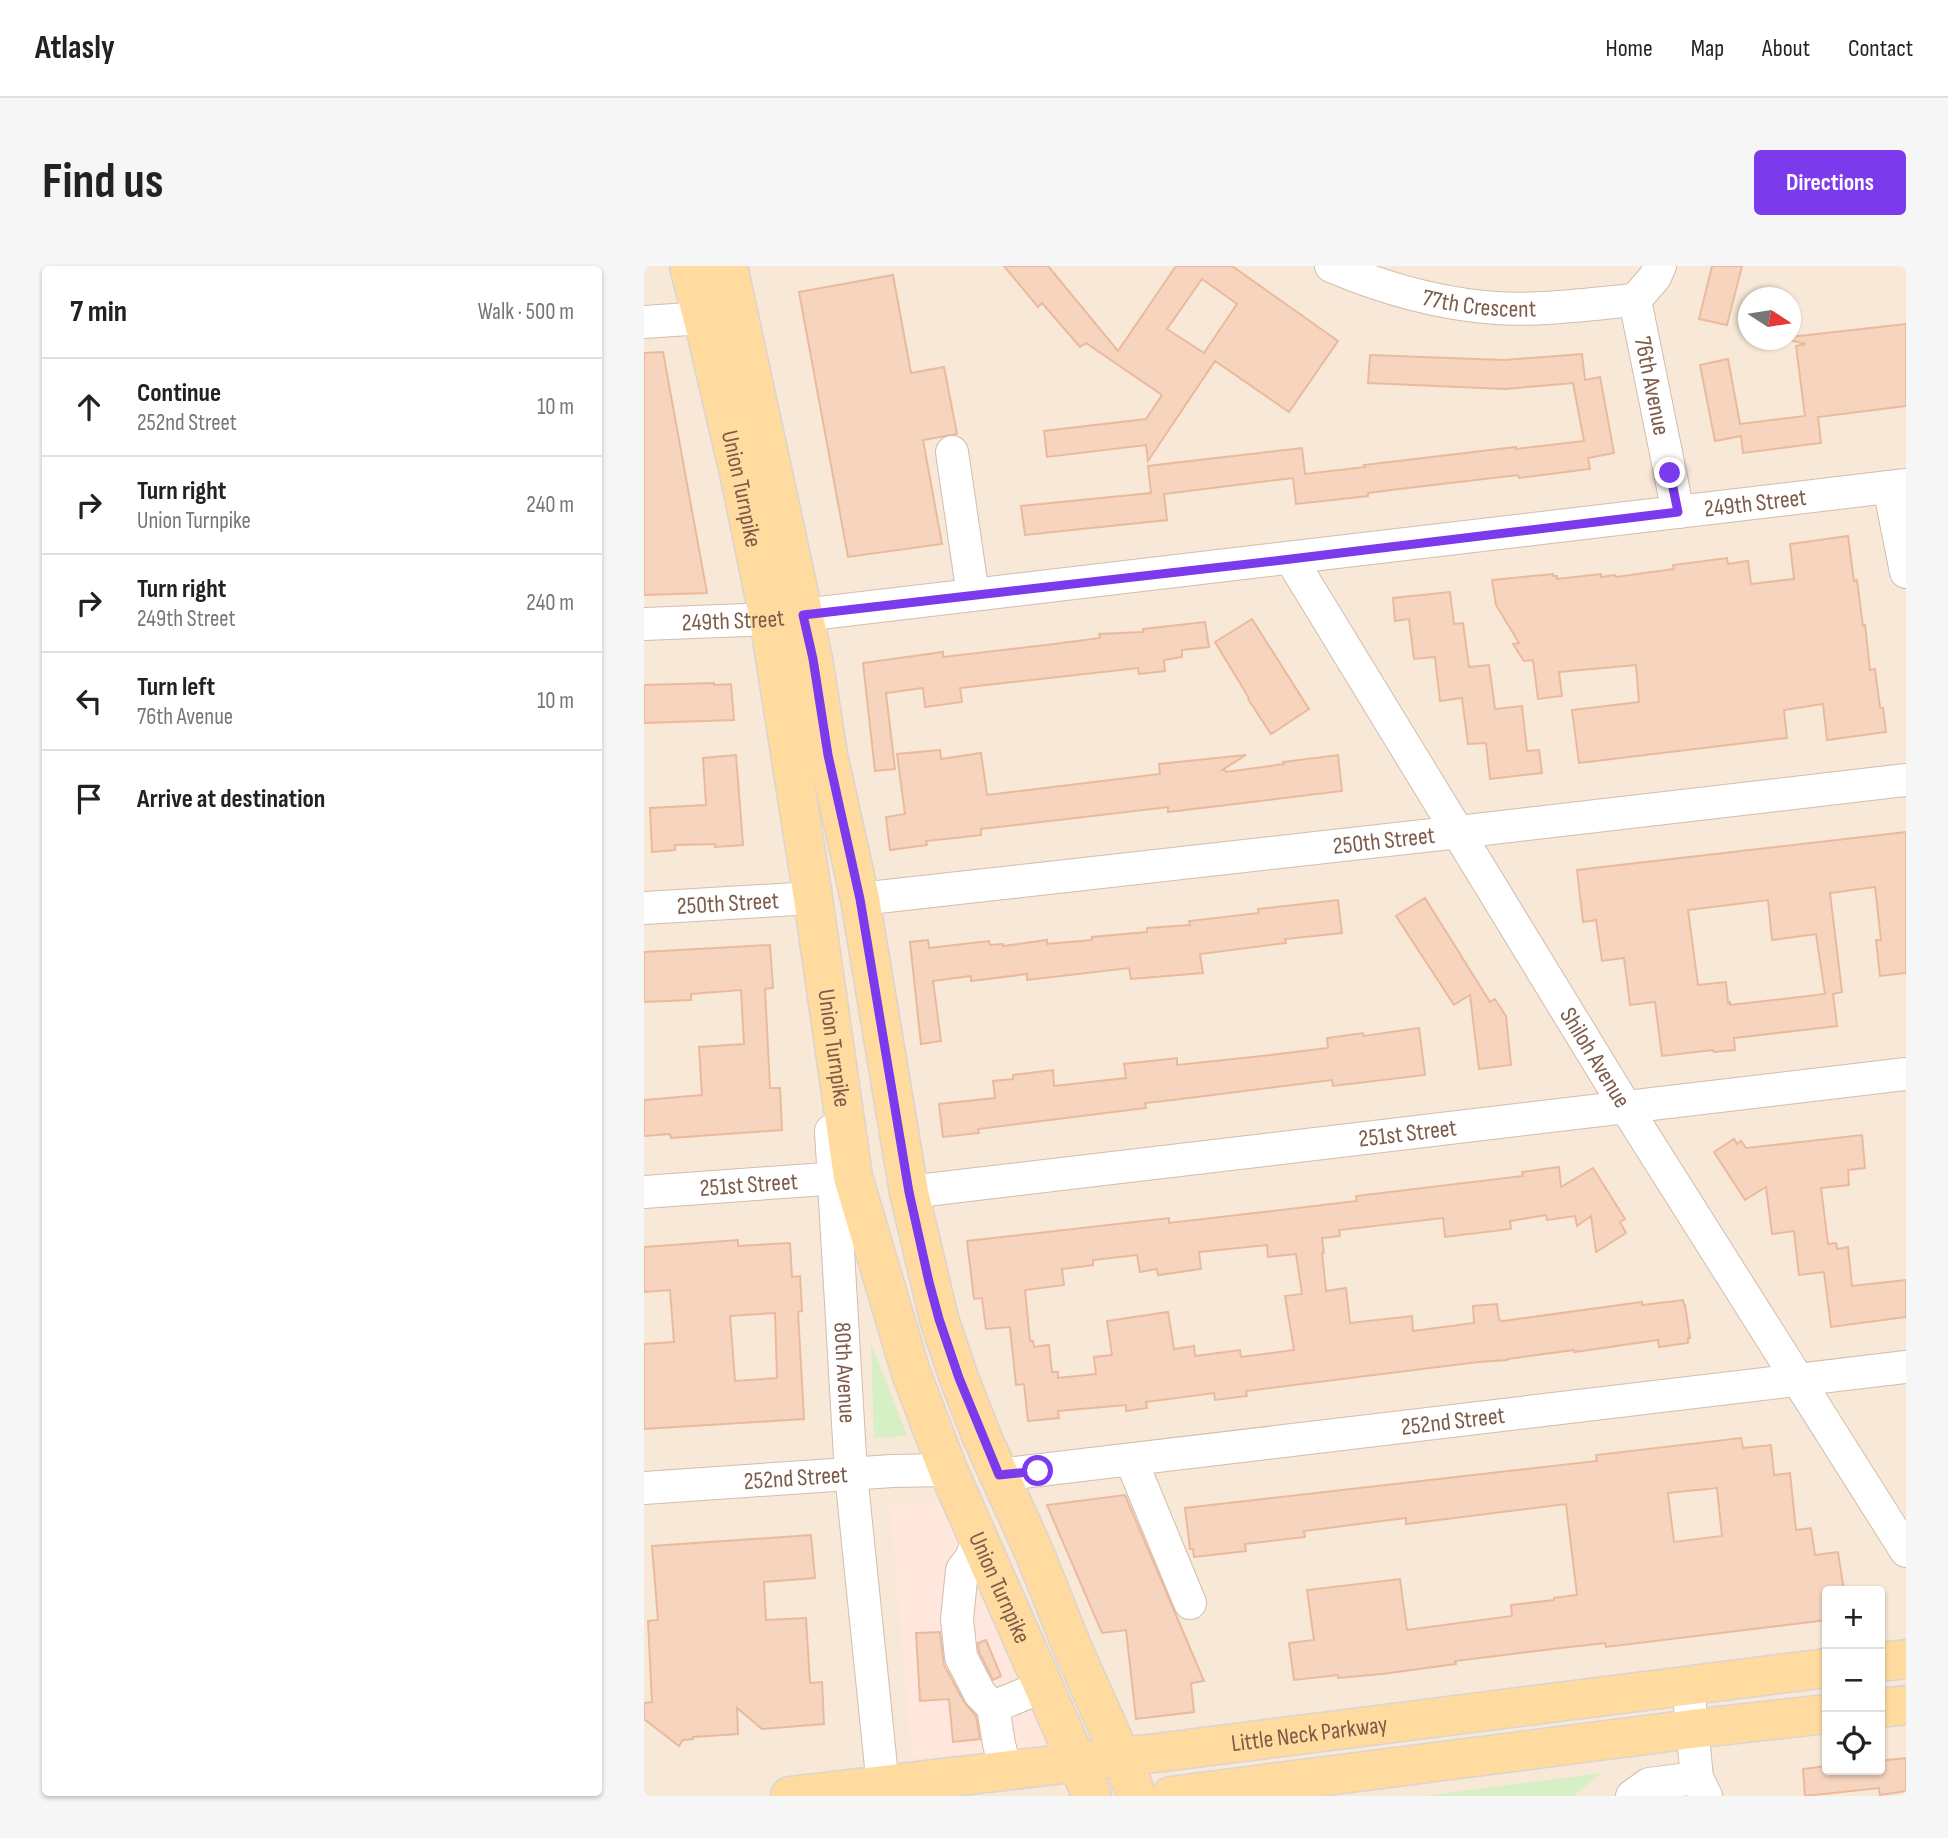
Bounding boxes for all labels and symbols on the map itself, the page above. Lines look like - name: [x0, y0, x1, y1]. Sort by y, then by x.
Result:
- street label: 77th Crescent: [1420, 283, 1536, 323]
- north arrow: [1738, 287, 1801, 350]
- street label: 76th Avenue: [1628, 334, 1677, 438]
- street label: Union Turnpike: [715, 427, 768, 550]
- route end: [1654, 457, 1685, 488]
- street label: 249th Street: [1702, 482, 1808, 523]
- street label: 249th Street: [681, 603, 786, 637]
- street label: 250th Street: [1331, 820, 1436, 861]
- street label: 250th Street: [676, 886, 780, 921]
- street label: Union Turnpike: [812, 987, 857, 1109]
- street label: Shiloh Avenue: [1554, 1002, 1637, 1113]
- street label: 251st Street: [1357, 1113, 1458, 1153]
- street label: 251st Street: [699, 1166, 799, 1202]
- street label: 80th Avenue: [828, 1321, 863, 1424]
- street label: 252nd Street: [1399, 1400, 1506, 1442]
- route start: [1022, 1455, 1053, 1486]
- street label: 252nd Street: [743, 1460, 849, 1496]
- street label: Union Turnpike: [963, 1527, 1037, 1648]
- street label: Little Neck Parkway: [1229, 1709, 1389, 1758]

